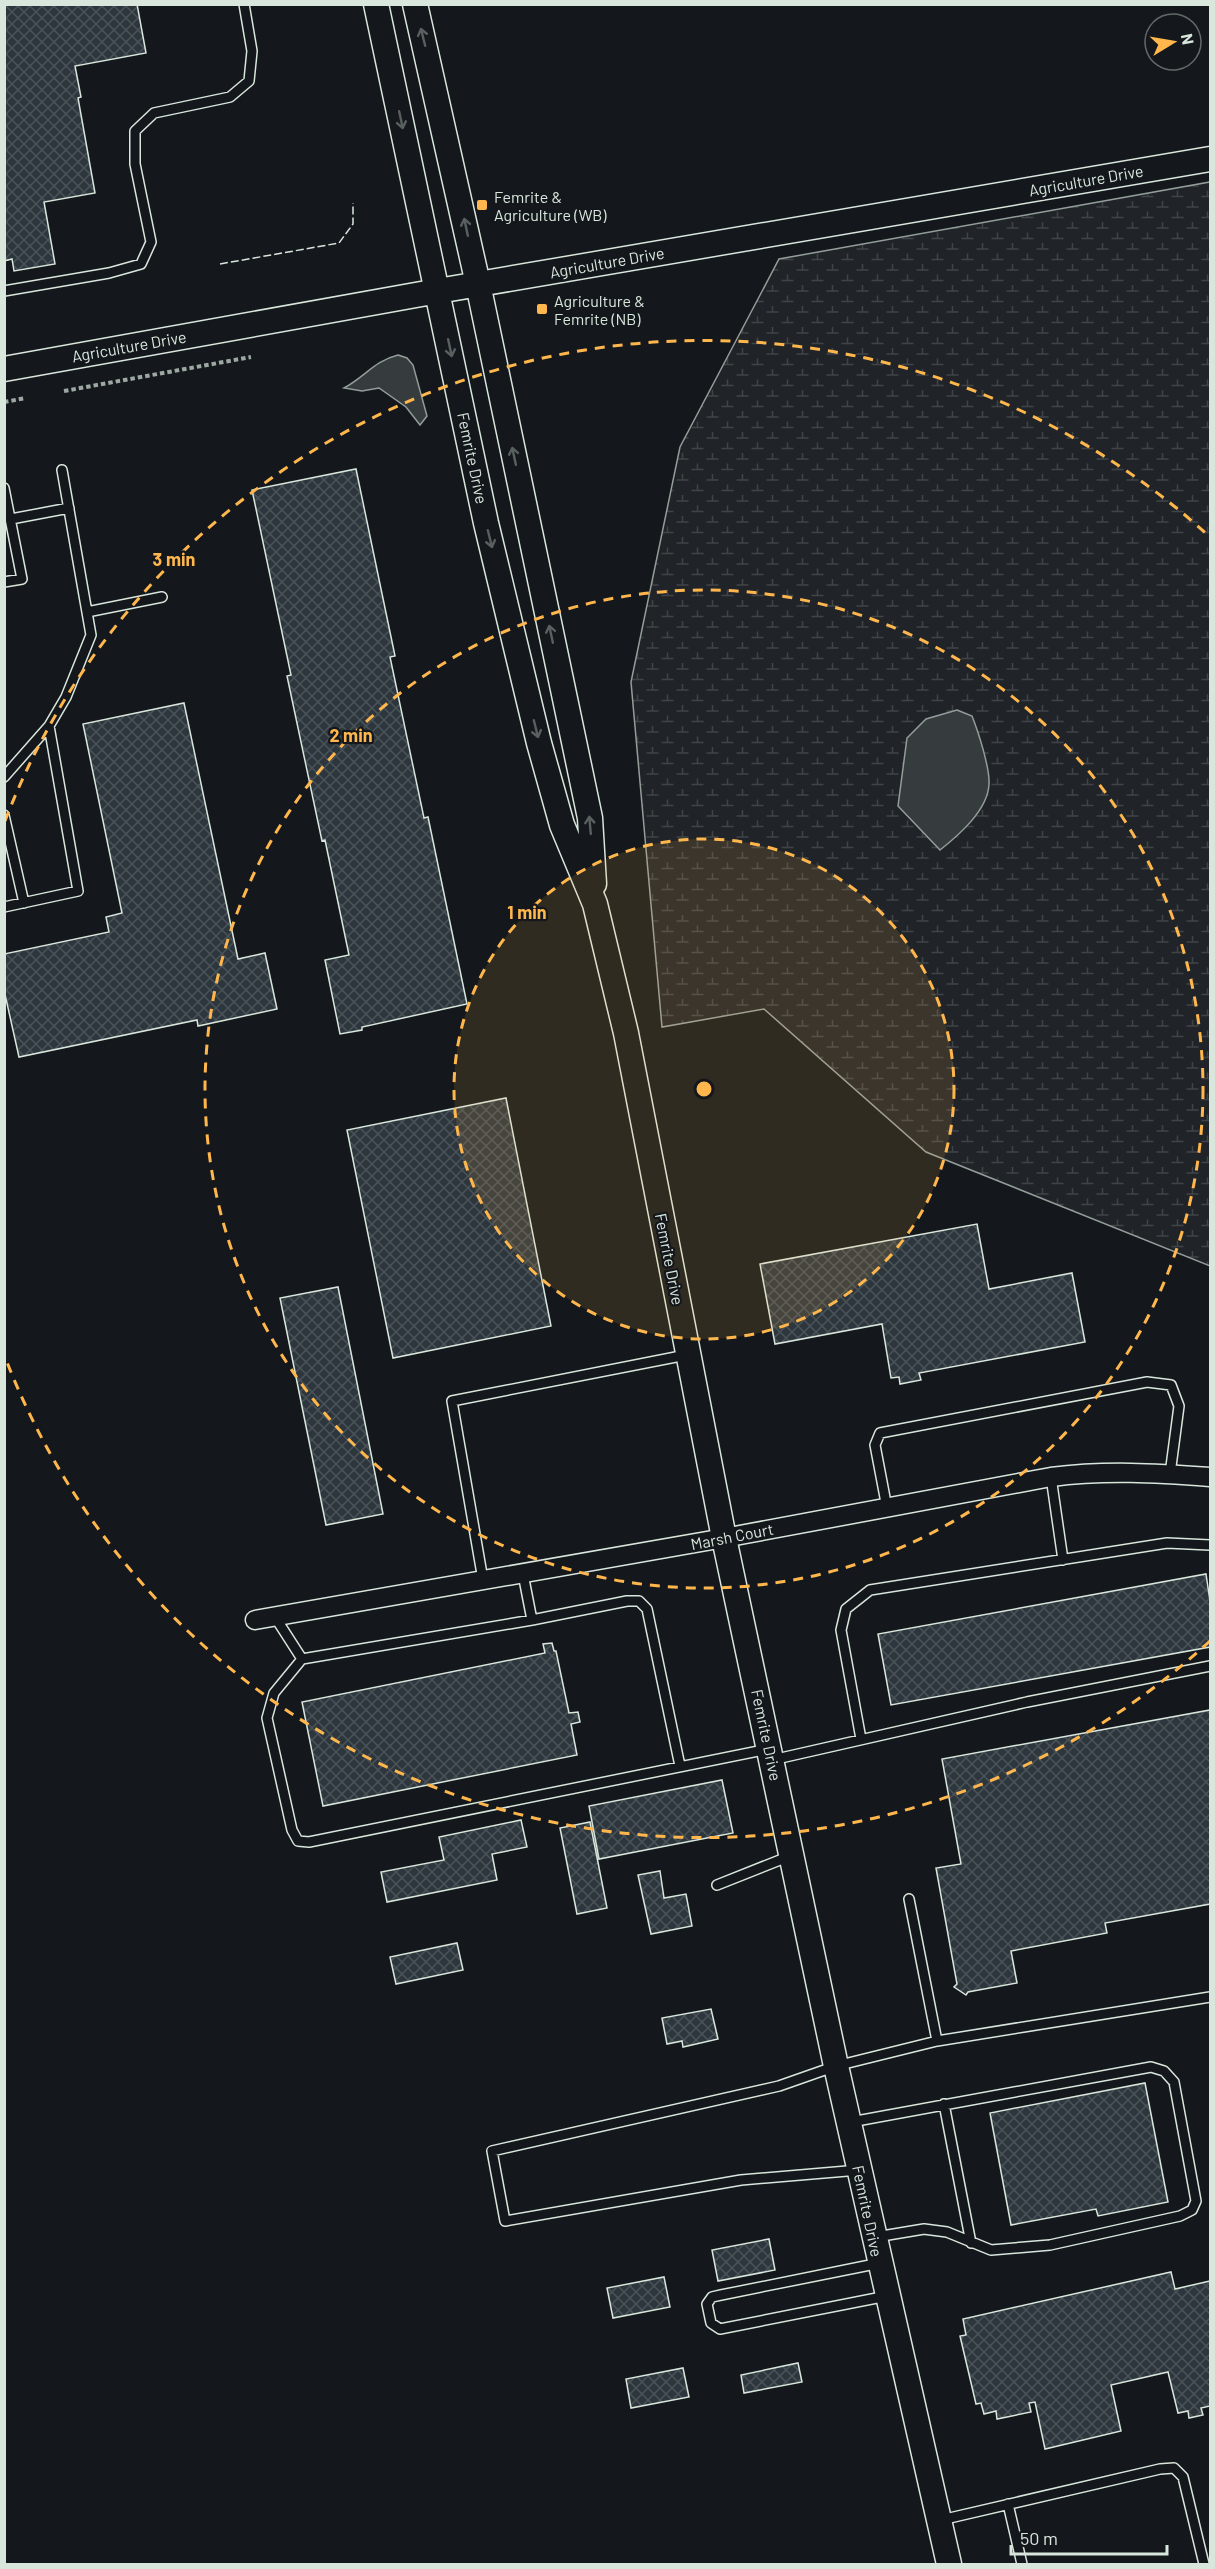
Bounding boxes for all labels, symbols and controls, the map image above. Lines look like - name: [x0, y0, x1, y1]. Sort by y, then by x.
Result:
- north arrow: [1143, 12, 1203, 72]
- one-way arrow: [416, 28, 428, 47]
- text: N: [1178, 32, 1199, 46]
- one-way arrow: [396, 110, 407, 129]
- street label: Agriculture Drive: [1027, 161, 1145, 199]
- place label: Femrite & Agriculture (WB): [494, 187, 607, 224]
- marker: Femrite & Agriculture (WB): [475, 198, 489, 212]
- one-way arrow: [459, 218, 471, 237]
- street label: Agriculture Drive: [548, 243, 666, 281]
- place label: Agriculture & Femrite (NB): [554, 291, 645, 328]
- marker: Agriculture & Femrite (NB): [535, 302, 549, 316]
- street label: Agriculture Drive: [70, 327, 188, 365]
- one-way arrow: [445, 338, 456, 357]
- street label: Femrite Drive: [454, 411, 492, 505]
- one-way arrow: [508, 447, 519, 466]
- one-way arrow: [484, 529, 496, 548]
- text: 3 min: [153, 548, 195, 570]
- one-way arrow: [545, 625, 556, 644]
- one-way arrow: [530, 719, 542, 738]
- text: 2 min: [329, 724, 373, 746]
- one-way arrow: [584, 815, 595, 835]
- text: 1 min: [507, 901, 547, 923]
- centre of rings: [694, 1079, 714, 1099]
- street label: Femrite Drive: [652, 1212, 688, 1306]
- street label: Marsh Court: [689, 1519, 775, 1553]
- street label: Femrite Drive: [748, 1688, 786, 1782]
- street label: Femrite Drive: [849, 2164, 887, 2258]
- scale bar: [1011, 2518, 1167, 2556]
- text: 50 m: [1020, 2527, 1058, 2549]

